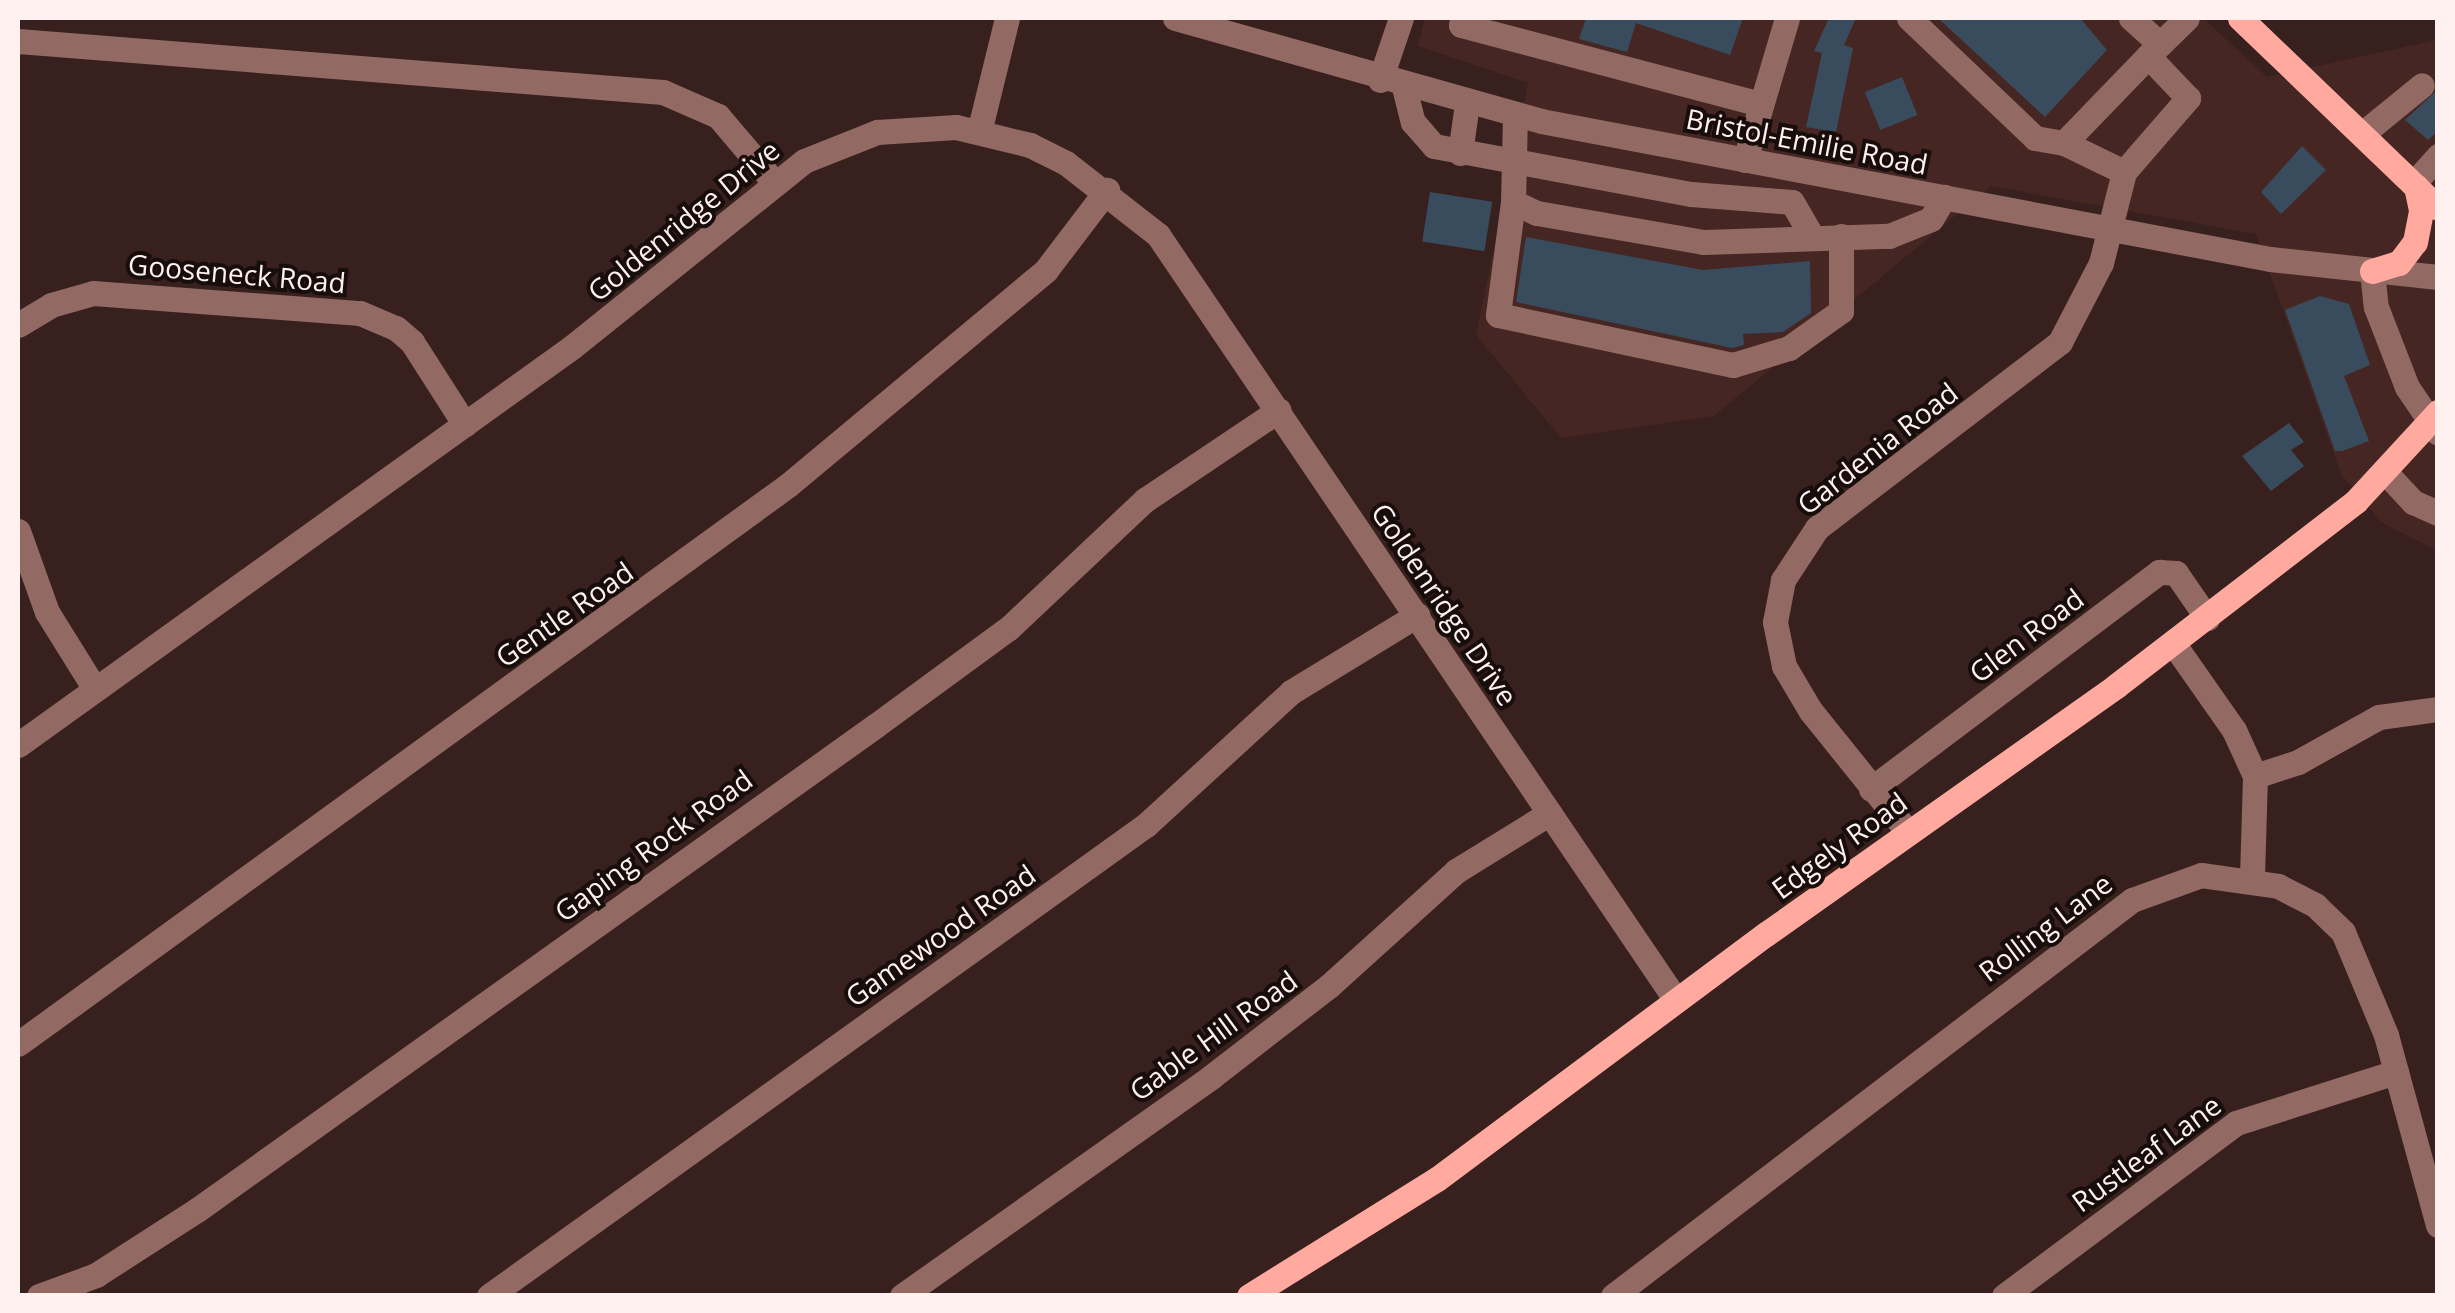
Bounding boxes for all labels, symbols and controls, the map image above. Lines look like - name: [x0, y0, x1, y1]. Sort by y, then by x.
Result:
- street label: Bristol-Emilie Road: [1683, 101, 1931, 181]
- street label: Goldenridge Drive: [580, 132, 786, 308]
- street label: Gooseneck Road: [127, 247, 347, 299]
- street label: Gardenia Road: [1790, 375, 1964, 521]
- street label: Goldenridge Drive: [1365, 496, 1525, 712]
- street label: Gentle Road: [489, 554, 639, 674]
- street label: Glen Road: [1962, 581, 2090, 689]
- street label: Gaping Rock Road: [548, 762, 758, 928]
- street label: Edgely Road: [1765, 785, 1913, 905]
- street label: Gamewood Road: [839, 857, 1041, 1013]
- street label: Rolling Lane: [1972, 866, 2118, 988]
- street label: Gable Hill Road: [1123, 963, 1303, 1107]
- street label: Rustleaf Lane: [2065, 1088, 2227, 1218]

